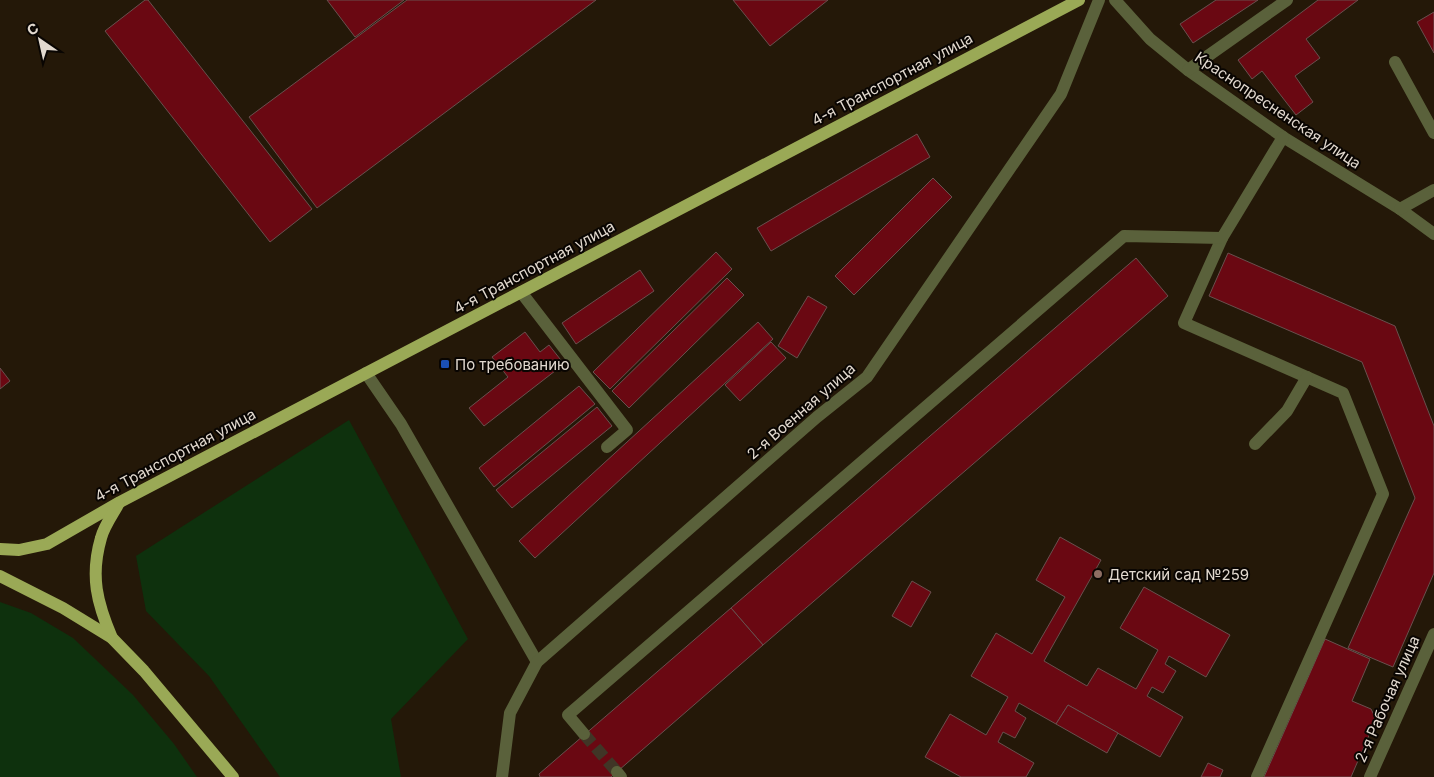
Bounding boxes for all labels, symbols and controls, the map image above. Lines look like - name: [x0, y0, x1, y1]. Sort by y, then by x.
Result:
- north arrow: [15, 15, 65, 65]
- text: С: [23, 19, 41, 39]
- street label: 4-я Транспортная улица: [808, 28, 976, 130]
- street label: Краснопресненская улица: [1191, 47, 1365, 173]
- street label: 4-я Транспортная улица: [450, 216, 618, 318]
- place label: По требованию: [455, 355, 570, 374]
- marker: По требованию: [439, 358, 451, 370]
- street label: 2-я Военная улица: [743, 359, 859, 463]
- street label: 4-я Транспортная улица: [91, 404, 259, 506]
- place label: Детский сад №259: [1108, 565, 1249, 584]
- marker: Детский сад №259: [1092, 568, 1104, 580]
- street label: 2-я Рабочая улица: [1350, 633, 1424, 765]

